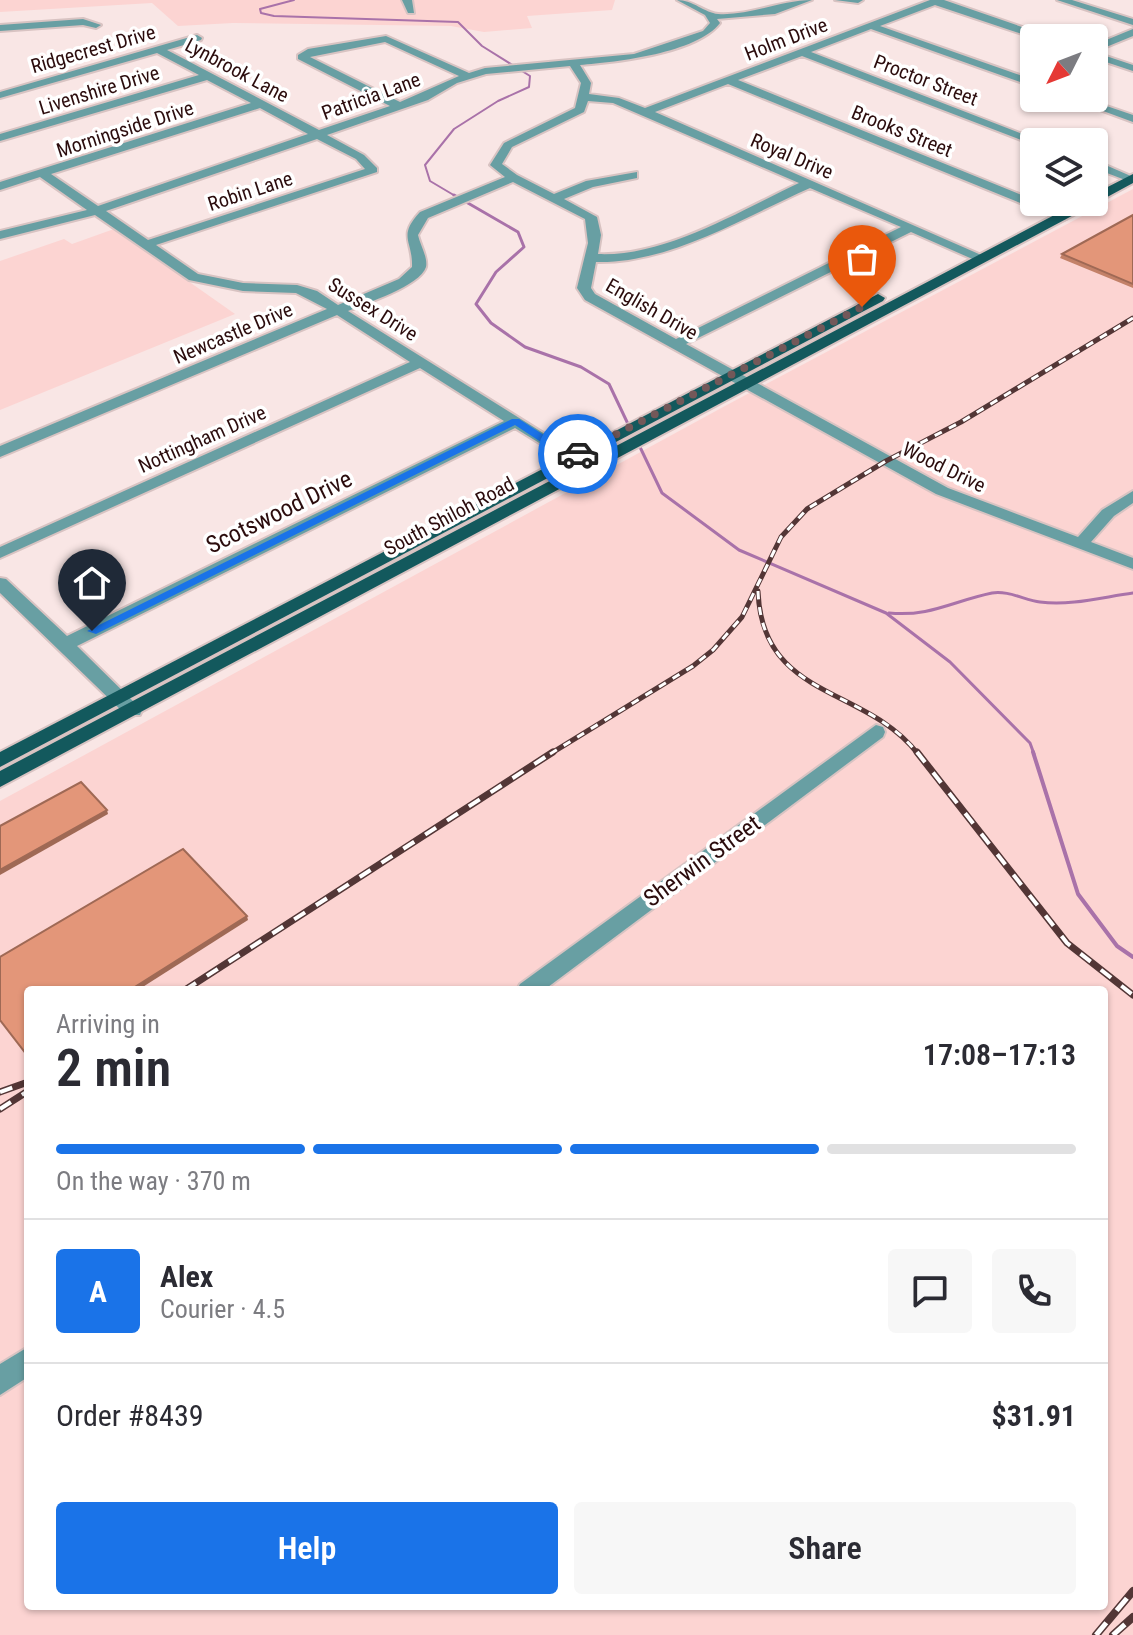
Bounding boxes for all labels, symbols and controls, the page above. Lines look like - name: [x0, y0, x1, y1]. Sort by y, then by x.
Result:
- street label: Holm Drive: [741, 12, 831, 66]
- street label: Ridgecrest Drive: [28, 20, 158, 78]
- north arrow: [1020, 24, 1108, 112]
- map controls: [1020, 24, 1108, 216]
- street label: Lynbrook Lane: [181, 33, 293, 107]
- street label: Proctor Street: [871, 49, 982, 111]
- street label: Livenshire Drive: [36, 60, 162, 120]
- street label: Patricia Lane: [318, 67, 424, 125]
- street label: Morningside Drive: [53, 96, 197, 162]
- street label: Brooks Street: [848, 100, 956, 162]
- street label: Royal Drive: [747, 128, 837, 184]
- button: layers: [1020, 128, 1108, 216]
- street label: Robin Lane: [205, 166, 295, 216]
- pin: [828, 225, 896, 307]
- icon: bag: [840, 237, 884, 281]
- street label: Sussex Drive: [324, 272, 422, 346]
- street label: English Drive: [602, 273, 702, 345]
- street label: Newcastle Drive: [170, 297, 296, 369]
- street label: Nottingham Drive: [134, 400, 270, 478]
- courier: [538, 414, 618, 494]
- icon: car: [556, 432, 600, 476]
- street label: Wood Drive: [899, 437, 989, 497]
- street label: Scotswood Drive: [202, 465, 356, 559]
- street label: South Shiloh Road: [380, 472, 518, 560]
- pin: [58, 549, 126, 631]
- icon: home: [70, 561, 114, 605]
- street label: Sherwin Street: [638, 809, 766, 913]
- text: Arriving in: [56, 1009, 160, 1039]
- text: 17:08–17:13: [923, 1037, 1076, 1072]
- text: 2 min: [56, 1038, 171, 1099]
- text: On the way · 370 m: [56, 1166, 251, 1196]
- button: chat: [888, 1249, 972, 1333]
- button: phone: [992, 1249, 1076, 1333]
- text: Alex: [160, 1259, 213, 1294]
- text: A: [89, 1274, 107, 1309]
- text: Courier · 4.5: [160, 1294, 285, 1324]
- text: Order #8439: [56, 1398, 204, 1433]
- text: $31.91: [991, 1398, 1076, 1433]
- button: Help: [56, 1502, 558, 1594]
- button: Share: [574, 1502, 1076, 1594]

